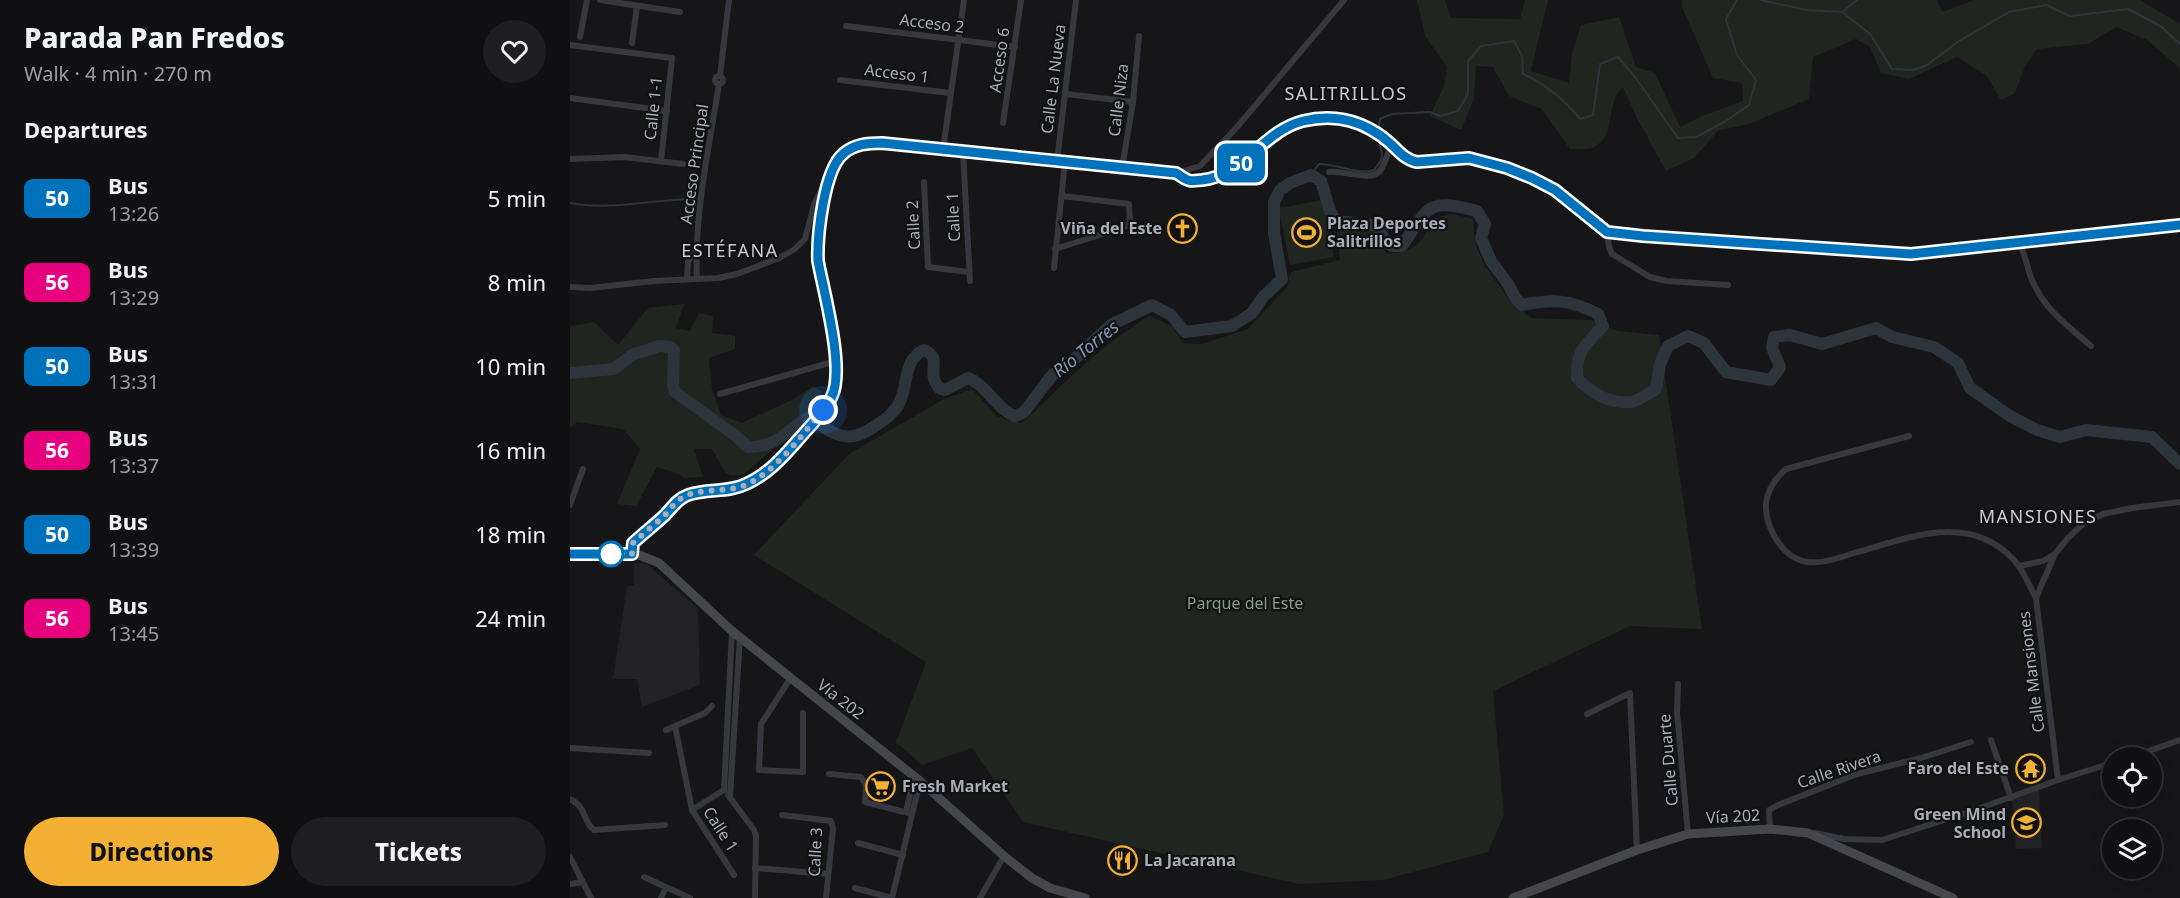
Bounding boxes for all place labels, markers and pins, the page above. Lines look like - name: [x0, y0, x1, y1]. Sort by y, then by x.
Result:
- church icon: Viña del Este: [1167, 212, 1199, 244]
- place label: Plaza Deportes Salitrillos: [1327, 212, 1446, 252]
- sports icon: Plaza Deportes Salitrillos: [1290, 216, 1322, 248]
- place label: Viña del Este: [1061, 217, 1162, 239]
- unlabelled marker: [598, 541, 624, 567]
- temple icon: Faro del Este: [2014, 752, 2046, 784]
- place label: Faro del Este: [1908, 757, 2009, 779]
- supermarket icon: Fresh Market: [865, 770, 897, 802]
- place label: Fresh Market: [902, 775, 1008, 797]
- place label: Green Mind School: [1914, 803, 2006, 843]
- school or university icon: Green Mind School: [2011, 807, 2043, 839]
- restaurant icon: La Jacarana: [1107, 844, 1139, 876]
- place label: La Jacarana: [1144, 849, 1236, 871]

